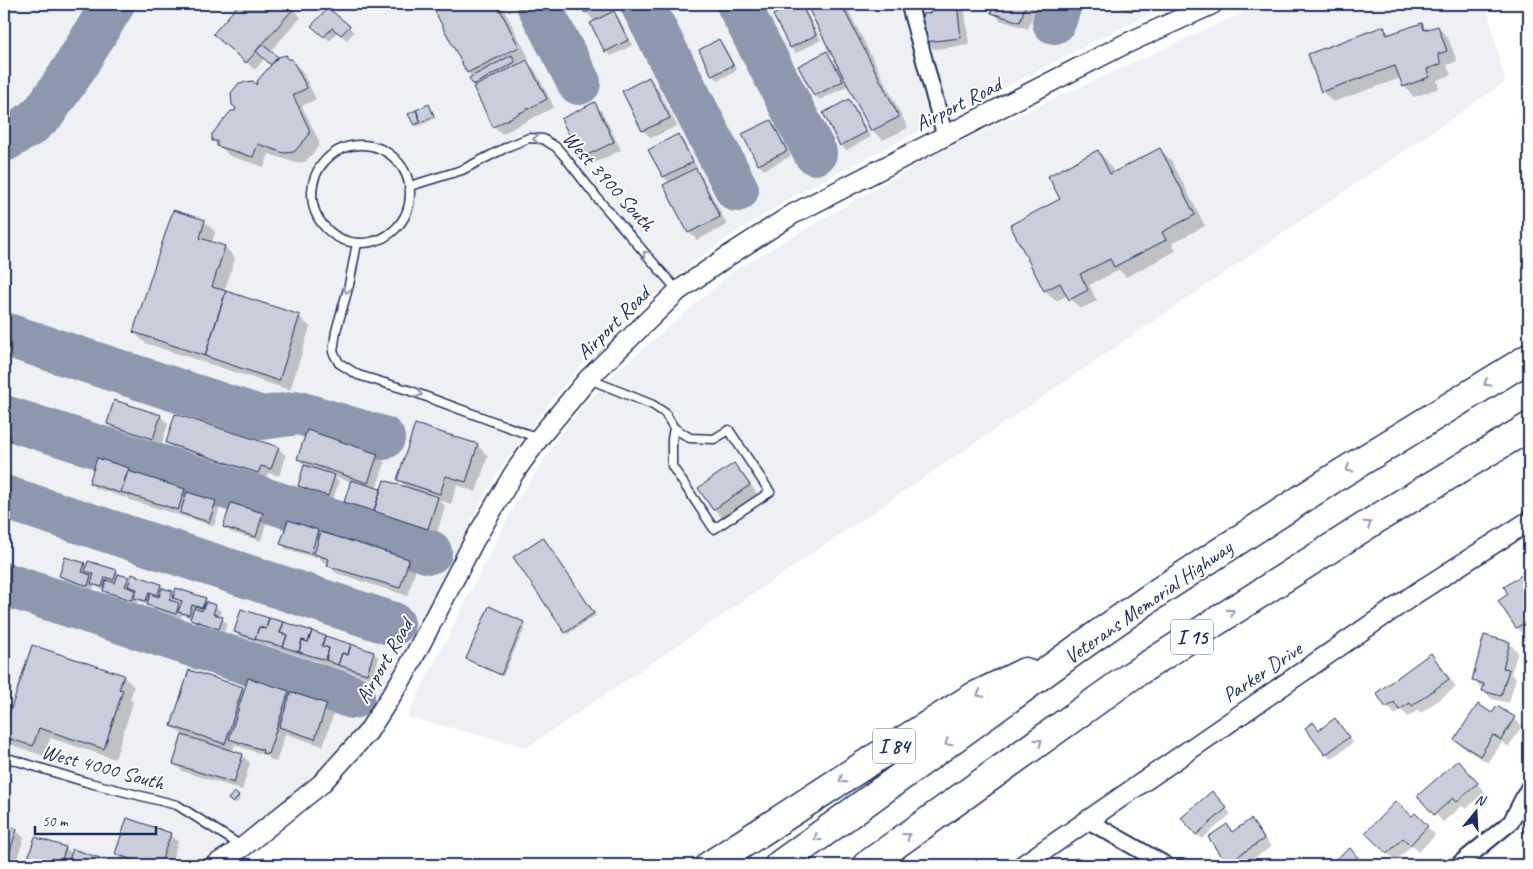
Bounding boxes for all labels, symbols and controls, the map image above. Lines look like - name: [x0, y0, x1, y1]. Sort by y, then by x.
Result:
- street label: Airport Road: [911, 70, 1009, 137]
- street label: West 3900 South: [557, 126, 662, 238]
- one-way arrow: [531, 134, 539, 145]
- one-way arrow: [643, 251, 652, 260]
- street label: Airport Road: [571, 278, 658, 365]
- one-way arrow: [343, 286, 353, 294]
- one-way arrow: [1484, 377, 1493, 387]
- one-way arrow: [415, 389, 423, 399]
- one-way arrow: [1346, 462, 1355, 472]
- one-way arrow: [1363, 521, 1372, 530]
- street label: Veterans Memorial Highway: [1059, 533, 1238, 670]
- one-way arrow: [1226, 609, 1235, 618]
- street label: Airport Road: [350, 611, 420, 708]
- road number: I 15: [1171, 620, 1213, 654]
- street label: Parker Drive: [1217, 635, 1309, 708]
- one-way arrow: [976, 688, 985, 698]
- road number: I 84: [873, 728, 915, 764]
- one-way arrow: [945, 737, 954, 747]
- street label: West 4000 South: [39, 738, 169, 796]
- one-way arrow: [1033, 739, 1043, 748]
- one-way arrow: [838, 773, 847, 783]
- north arrow: [1450, 786, 1500, 836]
- text: N: [1473, 791, 1489, 810]
- scale bar: [35, 804, 156, 836]
- text: 50 m: [42, 812, 69, 831]
- one-way arrow: [813, 832, 822, 842]
- one-way arrow: [901, 833, 910, 842]

